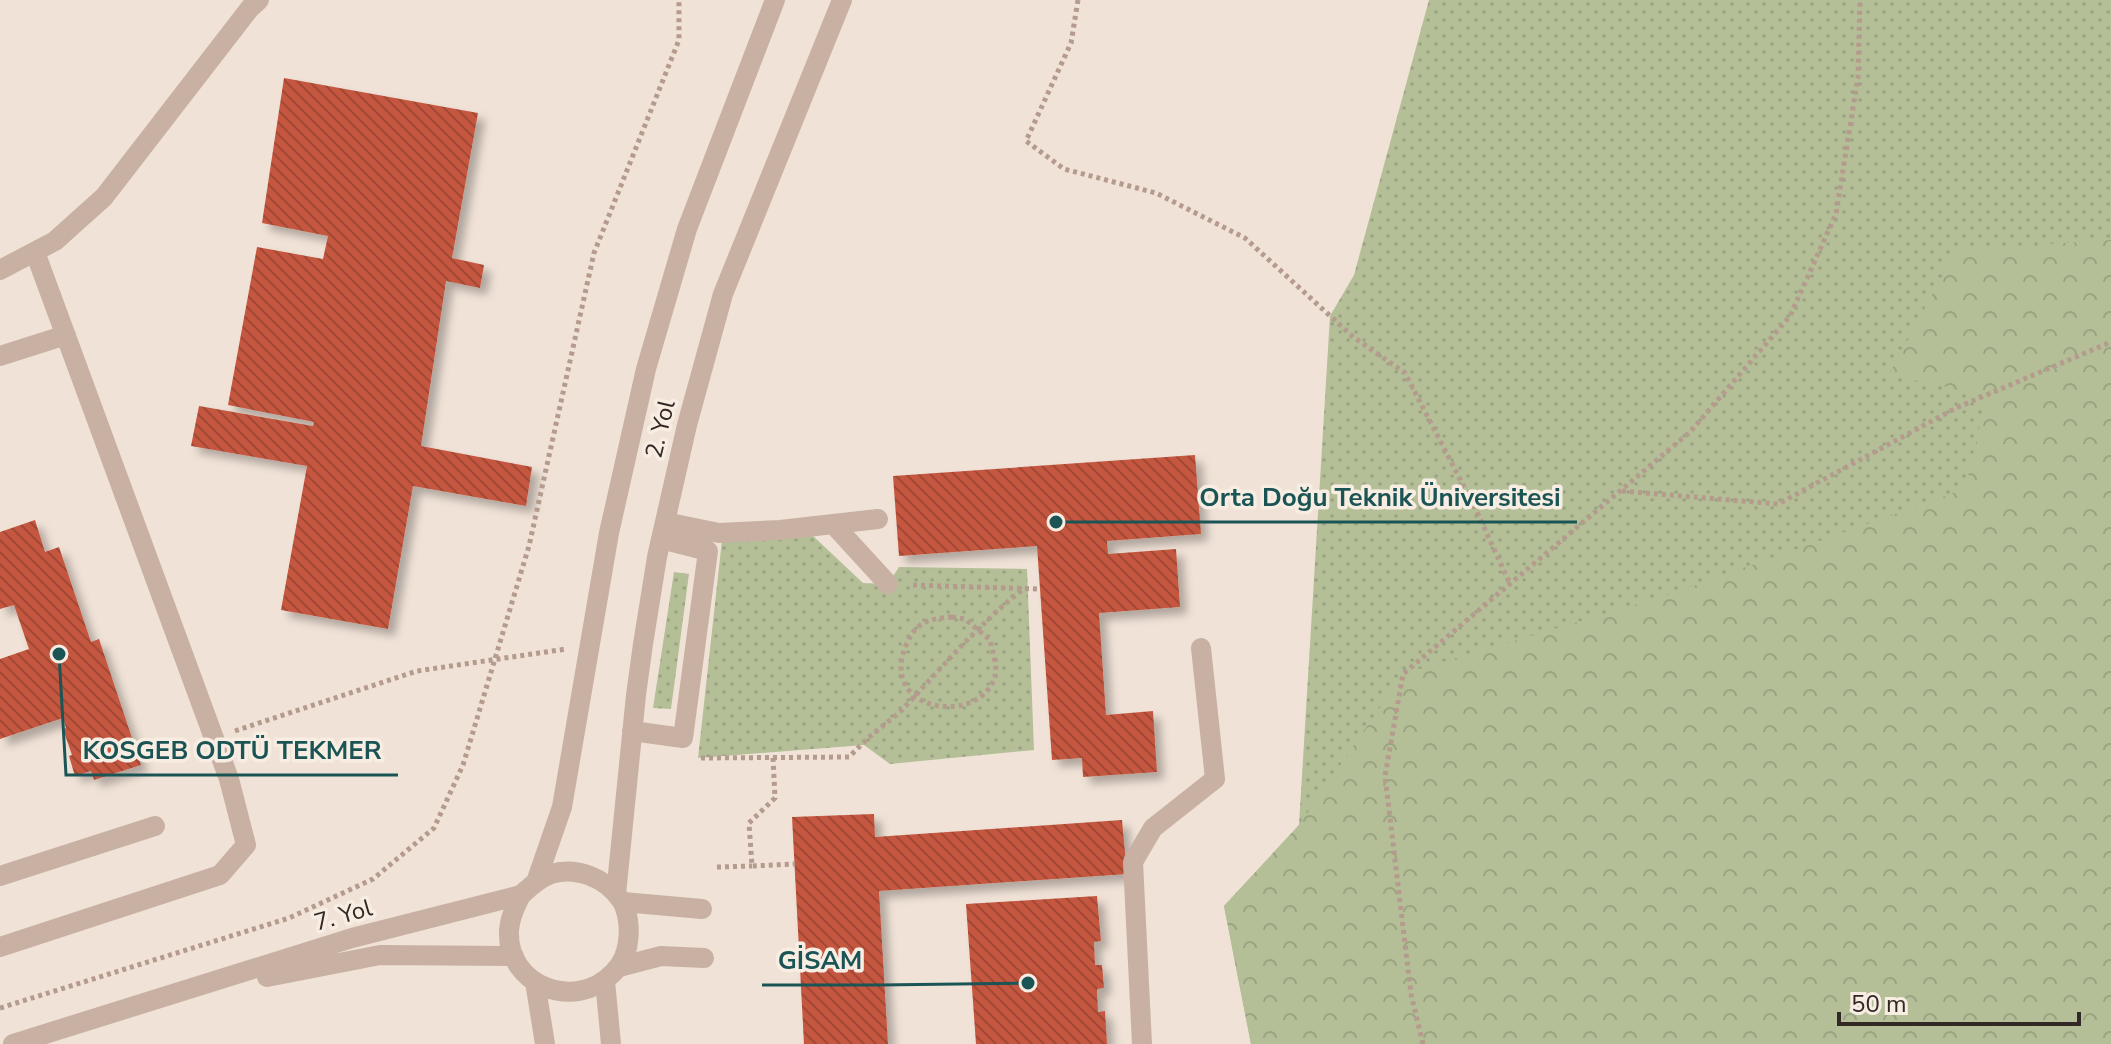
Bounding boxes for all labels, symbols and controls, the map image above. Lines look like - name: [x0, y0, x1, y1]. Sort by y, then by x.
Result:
- street label: 2. Yol: [637, 397, 683, 461]
- callout: Orta Doğu Teknik Üniversitesi: [1184, 472, 1577, 522]
- text: Orta Doğu Teknik Üniversitesi: [1199, 480, 1561, 515]
- callout: KOSGEB ODTÜ TEKMER: [66, 725, 398, 775]
- text: KOSGEB ODTÜ TEKMER: [82, 733, 382, 768]
- street label: 7. Yol: [310, 892, 376, 938]
- callout: GİSAM: [762, 935, 879, 985]
- text: GİSAM: [778, 943, 862, 978]
- scale bar: [1839, 976, 2079, 1026]
- text: 50 m: [1851, 988, 1907, 1020]

